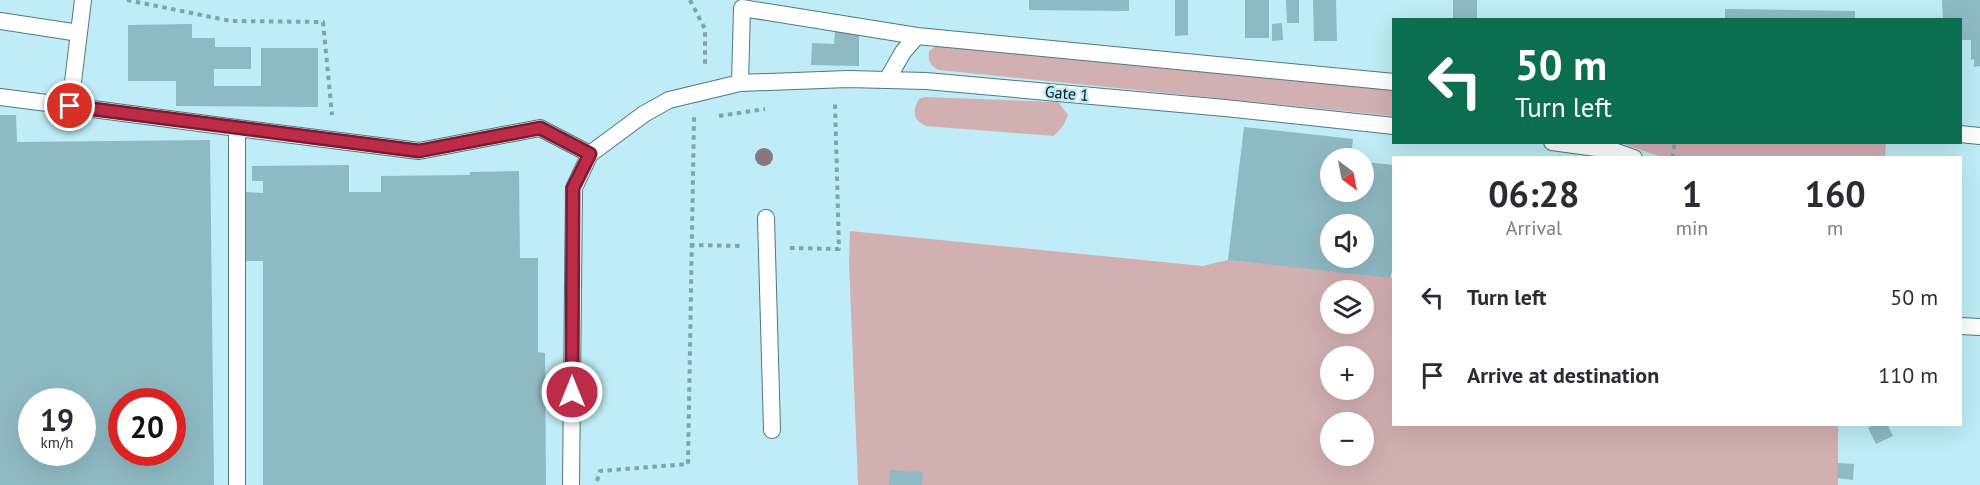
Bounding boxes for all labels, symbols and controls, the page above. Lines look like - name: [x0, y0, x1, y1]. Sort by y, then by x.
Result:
- text: 50 m: [1515, 37, 1607, 92]
- icon: left: [1416, 42, 1494, 120]
- pin: [44, 80, 95, 131]
- street label: Gate 1: [1044, 81, 1090, 105]
- icon: arrive: [53, 89, 86, 122]
- text: Turn left: [1515, 90, 1612, 124]
- north arrow: [1320, 148, 1374, 202]
- map controls: [1320, 148, 1374, 466]
- text: 06:28: [1488, 170, 1580, 217]
- text: 1: [1682, 170, 1702, 217]
- text: 160: [1805, 170, 1866, 217]
- button: sound: [1320, 214, 1374, 268]
- text: Arrival: [1506, 215, 1562, 241]
- text: min: [1676, 215, 1708, 241]
- text: m: [1827, 215, 1843, 241]
- button: layers: [1320, 280, 1374, 334]
- icon: left: [1416, 281, 1449, 314]
- text: Turn left: [1467, 283, 1547, 311]
- text: 50 m: [1890, 283, 1938, 311]
- button: +: [1320, 346, 1374, 400]
- icon: arrive: [1416, 359, 1449, 392]
- position arrow: [540, 360, 604, 424]
- text: Arrive at destination: [1467, 361, 1659, 389]
- text: 110 m: [1878, 361, 1938, 389]
- speed limit sign: 20: [108, 388, 186, 466]
- text: 19: [40, 400, 74, 439]
- button: −: [1320, 412, 1374, 466]
- text: km/h: [41, 433, 73, 452]

